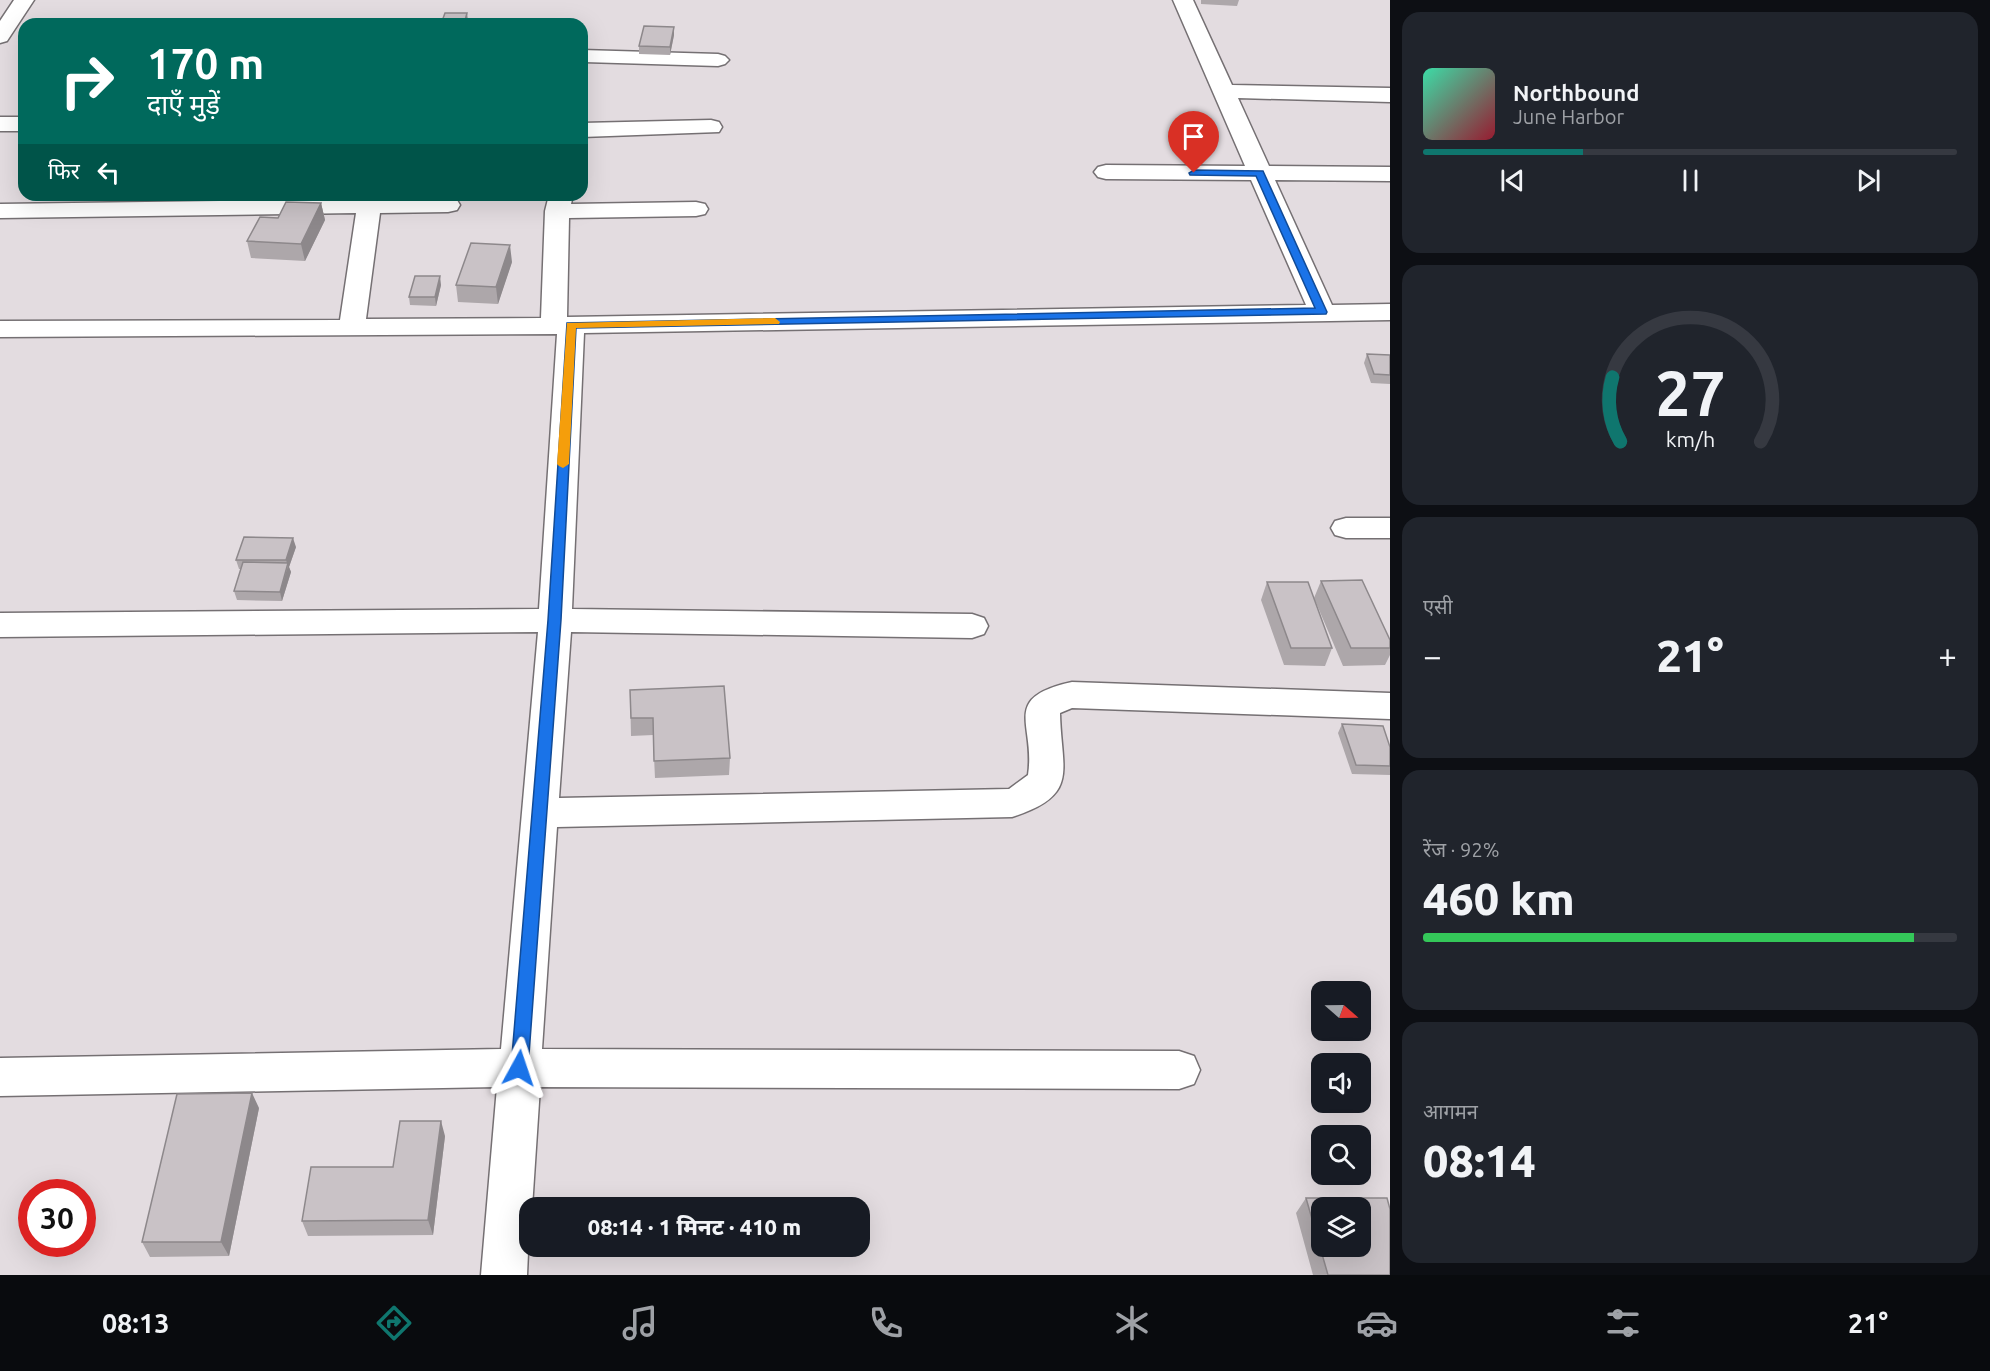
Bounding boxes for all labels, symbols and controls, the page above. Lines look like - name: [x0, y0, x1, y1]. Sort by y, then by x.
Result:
- text: 170 m: [147, 40, 264, 87]
- icon: right: [48, 42, 126, 120]
- text: Northbound: [1513, 80, 1639, 105]
- text: दाएँ मुड़ें: [147, 89, 220, 119]
- text: June Harbor: [1513, 105, 1624, 128]
- pin: [1168, 111, 1219, 173]
- icon: arrive: [1177, 120, 1210, 153]
- icon: left: [92, 156, 125, 189]
- text: फिर: [48, 158, 80, 183]
- icon: previous: [1496, 164, 1529, 197]
- icon: pause: [1674, 164, 1707, 197]
- icon: next: [1852, 164, 1885, 197]
- text: 27: [1655, 358, 1725, 428]
- text: km/h: [1665, 427, 1715, 451]
- text: एसी: [1423, 595, 1453, 618]
- text: 21°: [1656, 630, 1724, 681]
- text: −: [1423, 637, 1442, 674]
- text: +: [1938, 637, 1957, 674]
- text: रेंज · 92%: [1423, 838, 1499, 861]
- text: 460 km: [1423, 873, 1575, 924]
- north arrow: [1311, 981, 1371, 1041]
- map controls: [1311, 981, 1371, 1257]
- position arrow: [487, 1036, 551, 1100]
- button: sound: [1311, 1053, 1371, 1113]
- text: आगमन: [1423, 1100, 1478, 1123]
- button: search: [1311, 1125, 1371, 1185]
- text: 08:14: [1423, 1135, 1536, 1186]
- speed limit sign: 30: [18, 1179, 96, 1257]
- button: layers: [1311, 1197, 1371, 1257]
- text: 08:14 · 1 मिनट · 410 m: [588, 1214, 801, 1239]
- icon: directions: [373, 1302, 415, 1344]
- icon: music: [619, 1302, 661, 1344]
- icon: phone: [865, 1302, 907, 1344]
- icon: climate: [1111, 1302, 1153, 1344]
- icon: car: [1356, 1302, 1398, 1344]
- icon: filters: [1602, 1302, 1644, 1344]
- text: 08:13: [102, 1308, 169, 1338]
- text: 21°: [1848, 1308, 1888, 1338]

